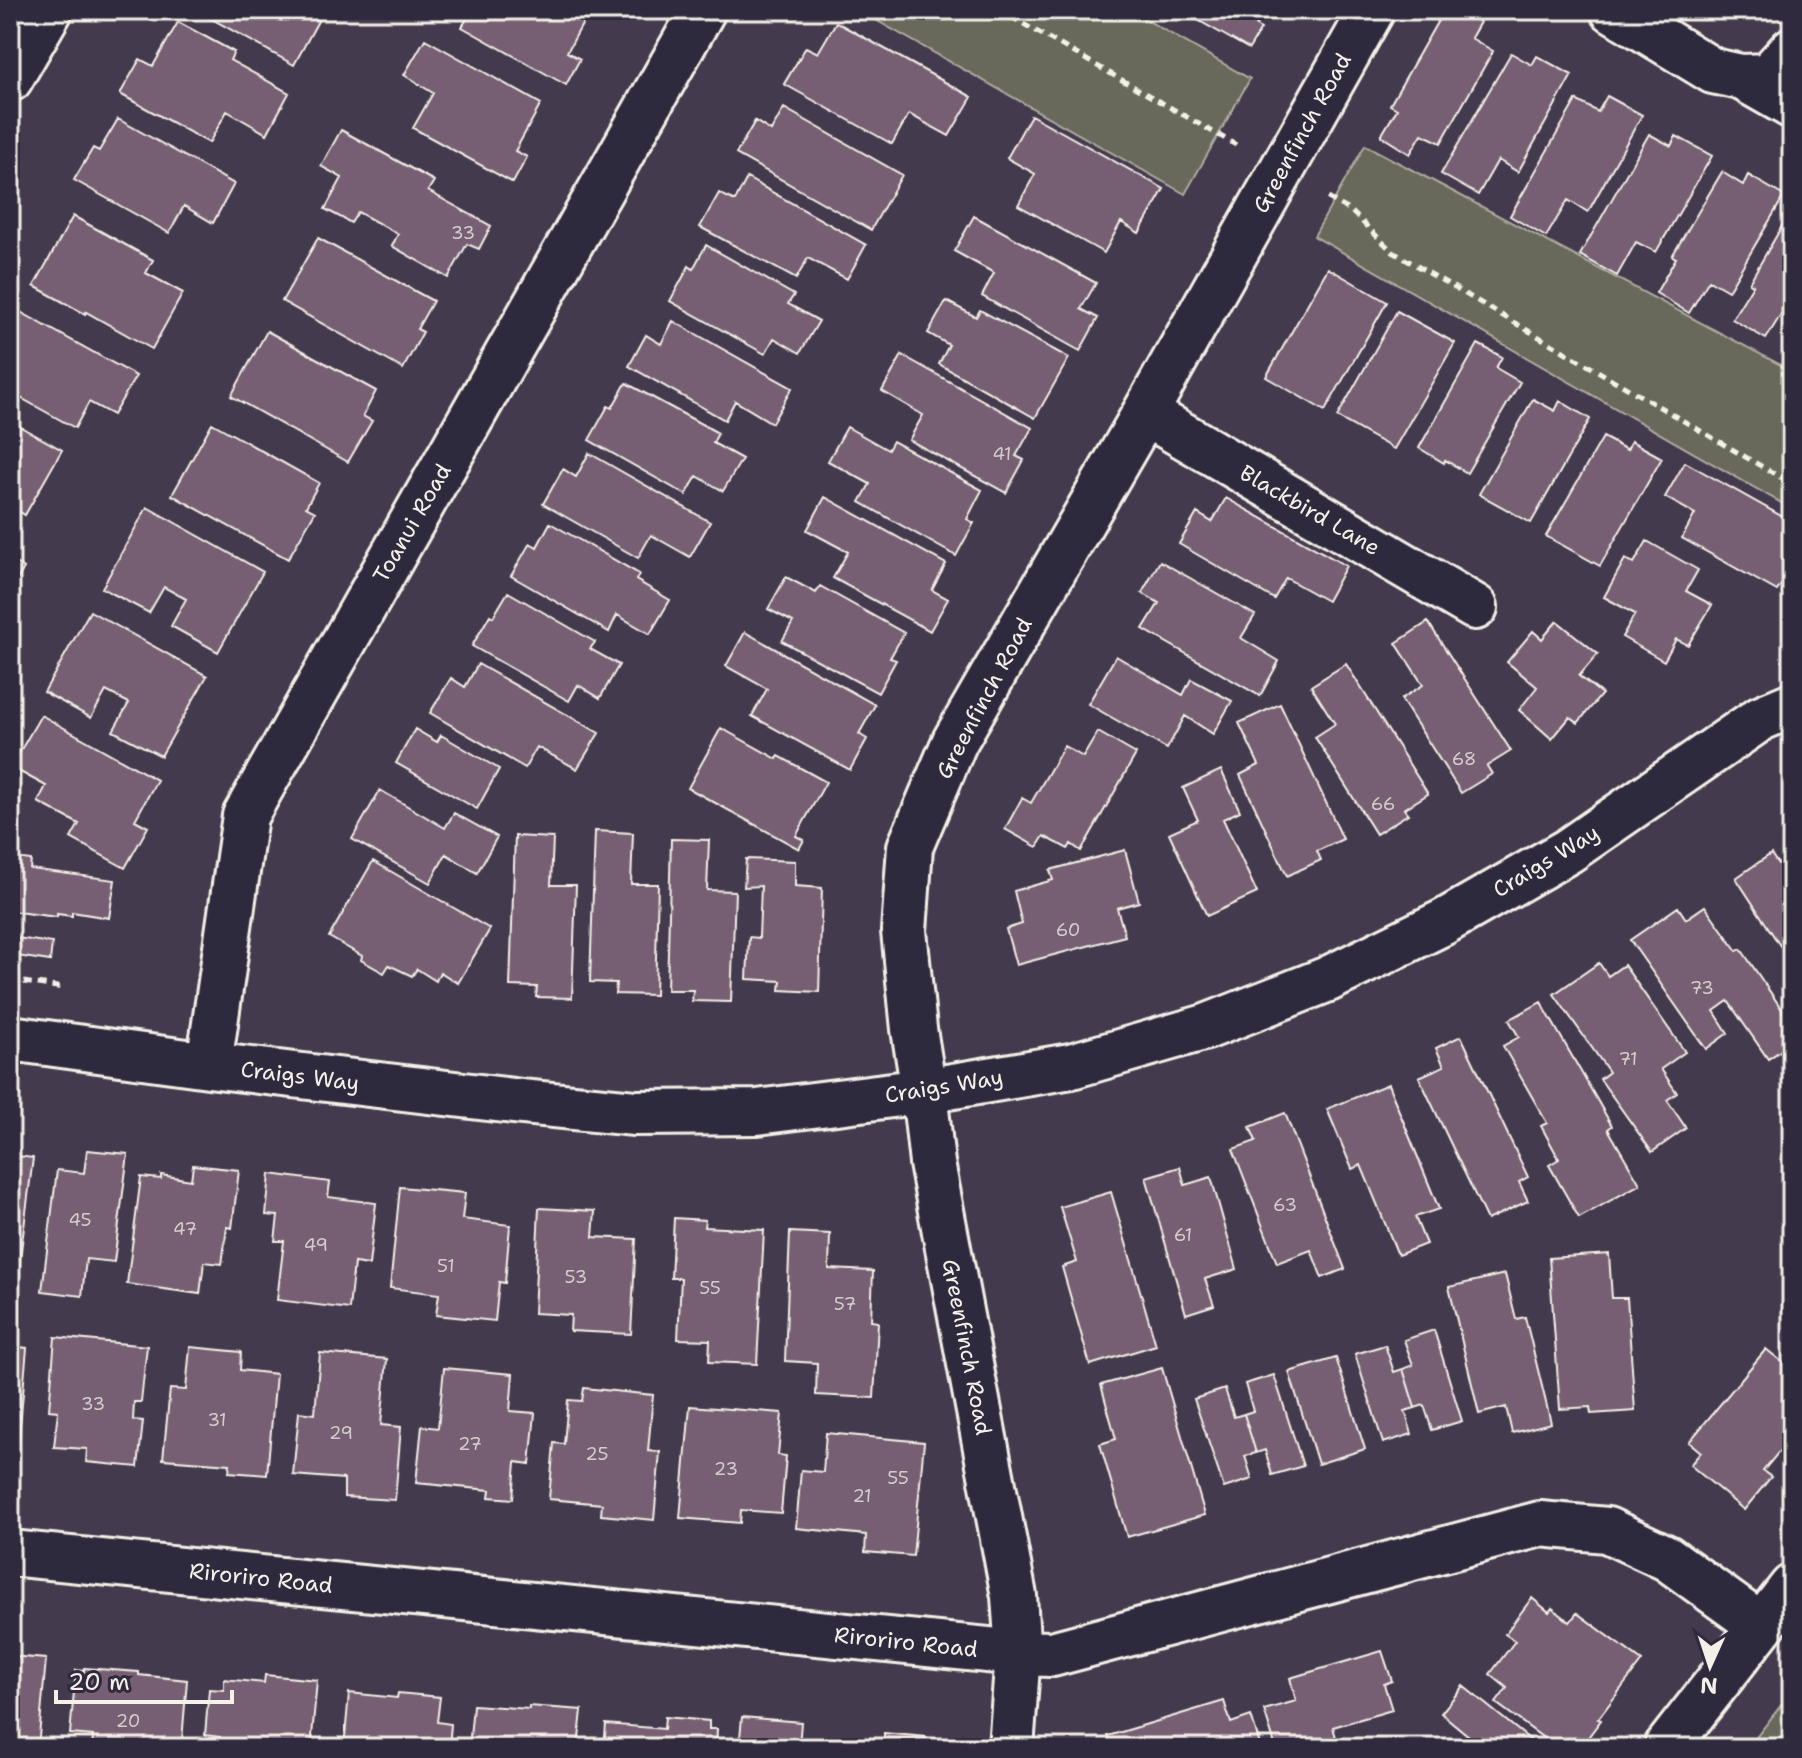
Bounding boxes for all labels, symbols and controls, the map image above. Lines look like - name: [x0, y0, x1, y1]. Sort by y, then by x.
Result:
- street label: Greenfinch Road: [1246, 48, 1358, 218]
- house number: 33: [451, 221, 475, 245]
- house number: 41: [992, 442, 1012, 466]
- street label: Toanui Road: [366, 458, 458, 588]
- street label: Blackbird Lane: [1235, 458, 1385, 562]
- street label: Greenfinch Road: [929, 612, 1039, 784]
- house number: 68: [1452, 747, 1476, 771]
- house number: 66: [1371, 792, 1395, 816]
- street label: Craigs Way: [1487, 818, 1605, 904]
- house number: 60: [1056, 918, 1080, 942]
- house number: 73: [1690, 976, 1714, 1000]
- house number: 71: [1618, 1047, 1638, 1071]
- street label: Craigs Way: [239, 1054, 361, 1098]
- street label: Craigs Way: [883, 1062, 1005, 1110]
- house number: 63: [1273, 1193, 1297, 1217]
- house number: 45: [68, 1208, 92, 1232]
- house number: 47: [173, 1217, 197, 1241]
- house number: 61: [1174, 1223, 1192, 1247]
- house number: 49: [304, 1233, 328, 1257]
- house number: 51: [437, 1254, 455, 1278]
- street label: Greenfinch Road: [936, 1257, 998, 1438]
- house number: 53: [565, 1265, 587, 1289]
- house number: 55: [699, 1276, 721, 1300]
- house number: 57: [834, 1292, 856, 1316]
- house number: 33: [81, 1392, 105, 1416]
- house number: 31: [207, 1408, 227, 1432]
- house number: 29: [329, 1421, 353, 1445]
- house number: 27: [458, 1432, 482, 1456]
- house number: 25: [585, 1442, 609, 1466]
- house number: 23: [714, 1457, 738, 1481]
- house number: 55: [887, 1466, 909, 1490]
- house number: 21: [852, 1484, 872, 1508]
- street label: Riroriro Road: [188, 1556, 334, 1600]
- street label: Riroriro Road: [833, 1620, 979, 1664]
- north arrow: [1670, 1626, 1750, 1706]
- scale bar: [56, 1654, 232, 1704]
- text: 20 m: [68, 1666, 130, 1698]
- text: N: [1700, 1671, 1718, 1700]
- house number: 20: [116, 1709, 140, 1733]

